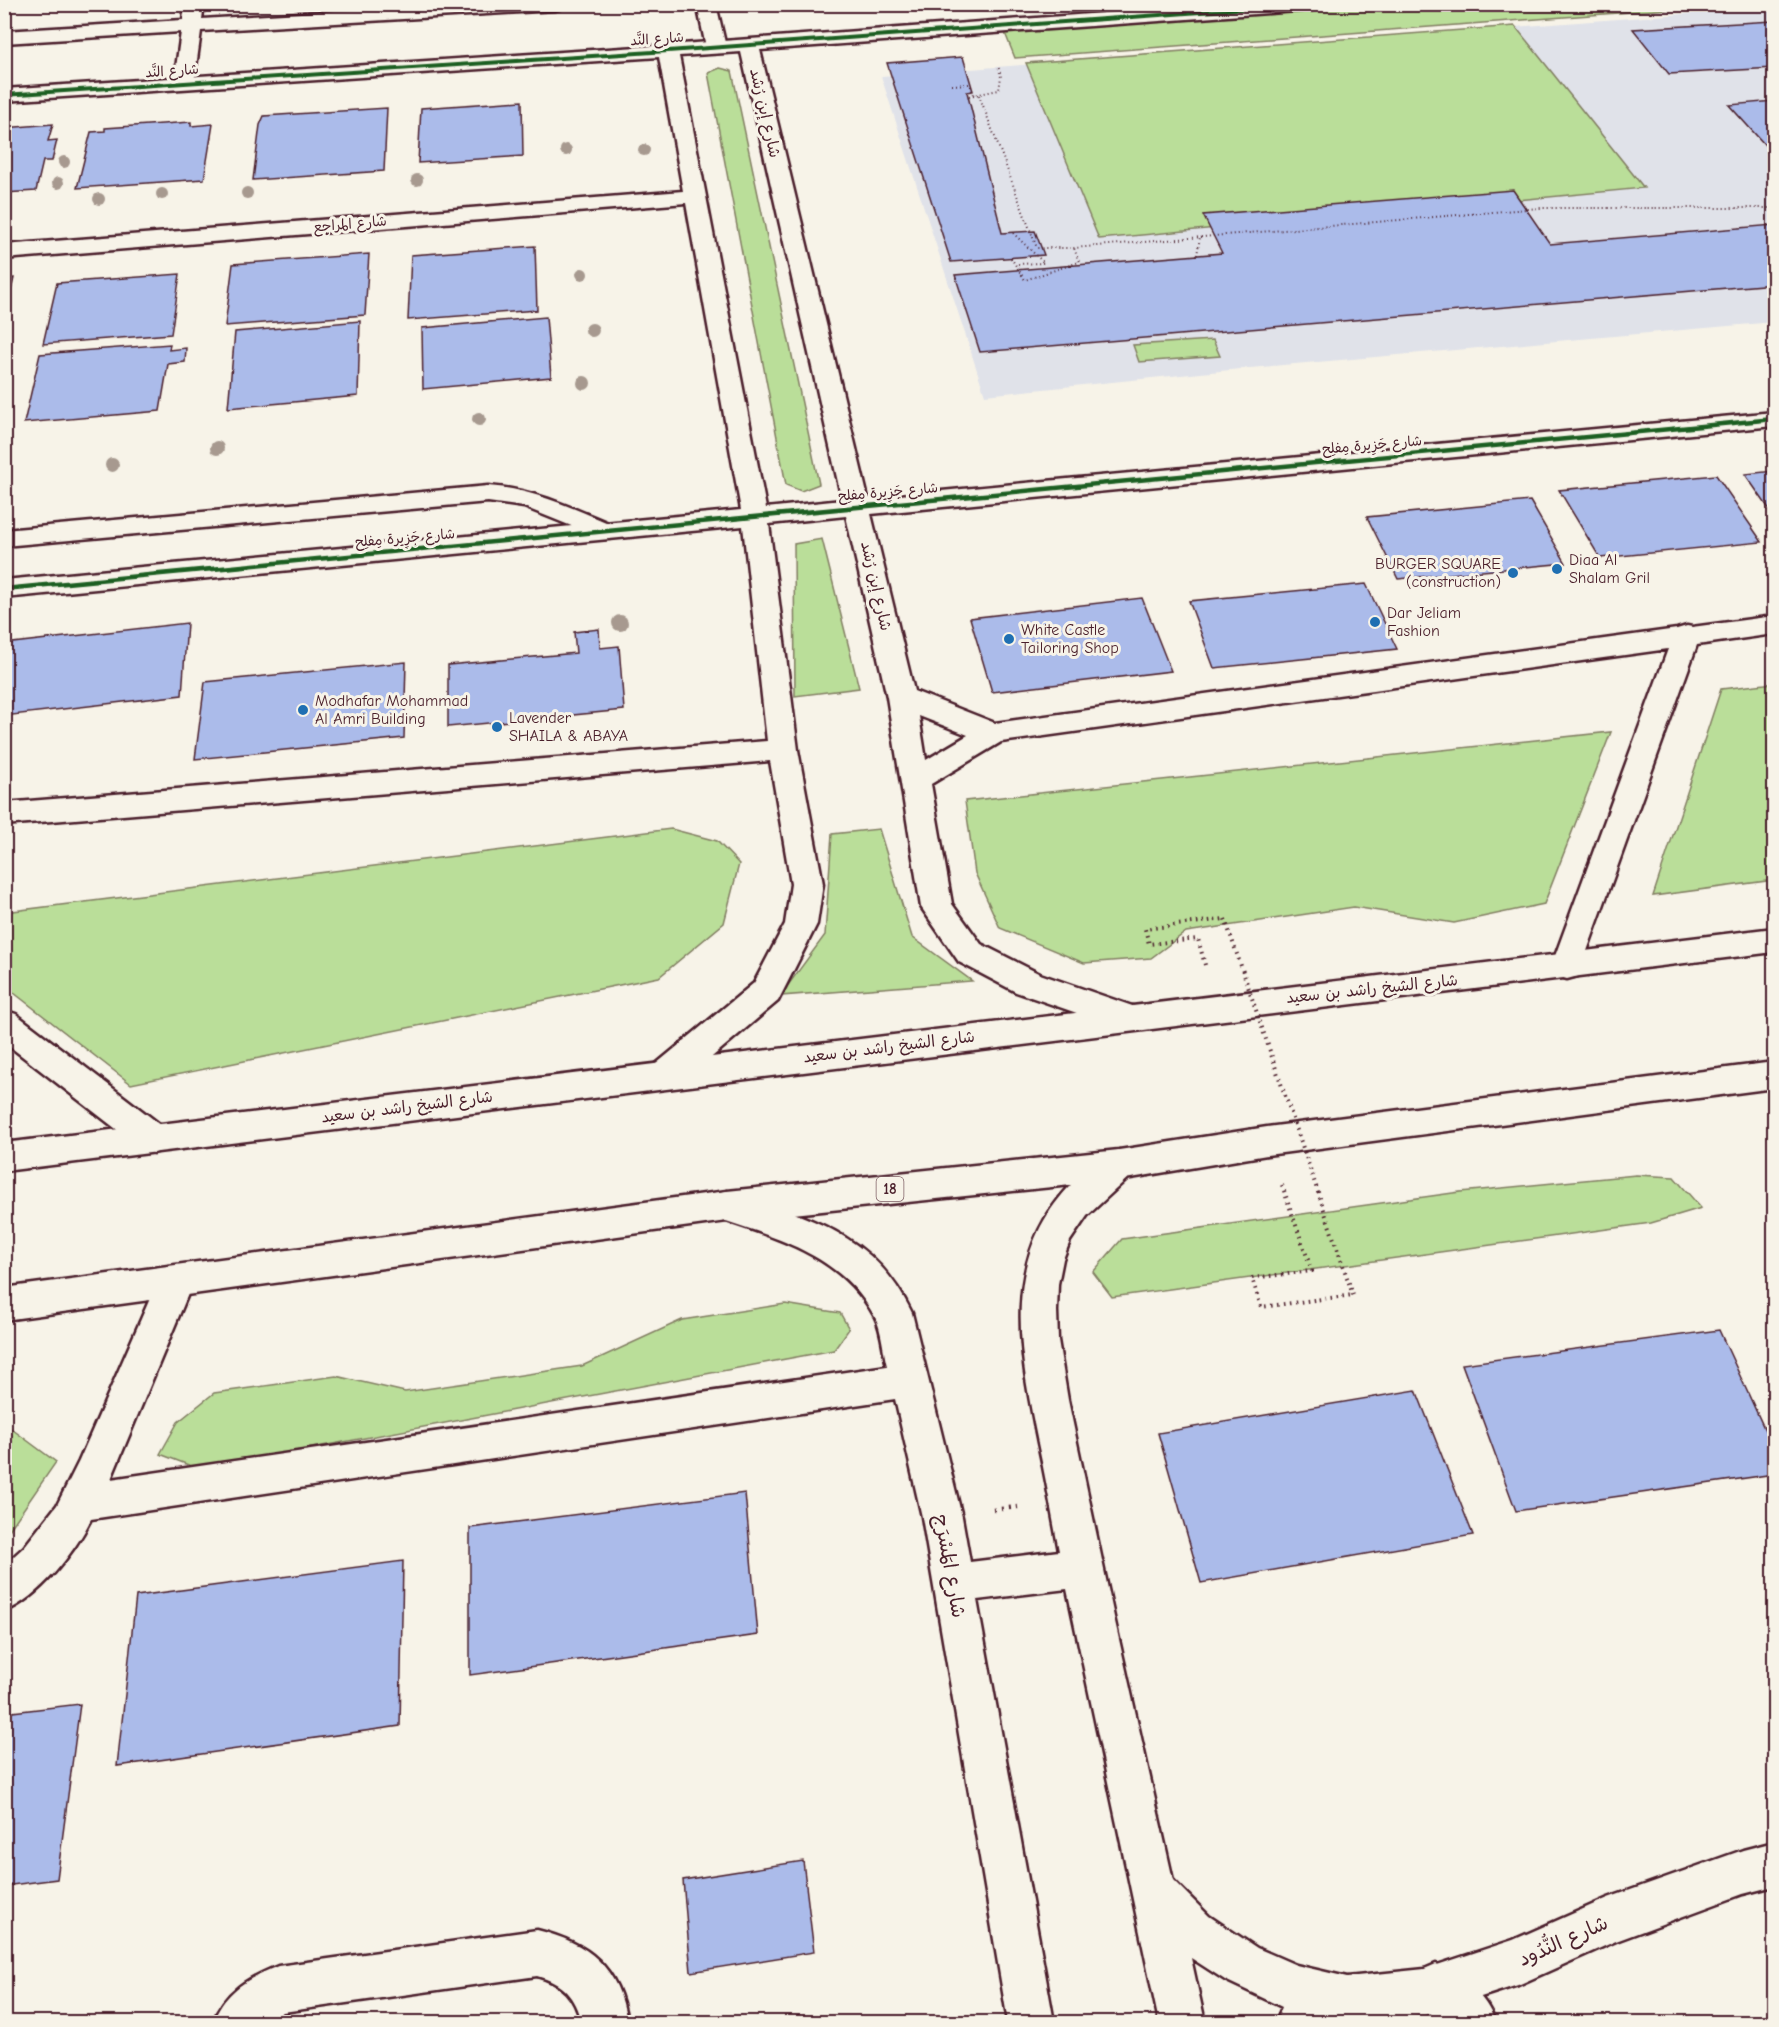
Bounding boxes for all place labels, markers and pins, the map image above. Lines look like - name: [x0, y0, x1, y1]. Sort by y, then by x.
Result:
- place label: Diaa Al Shalam Gril: [1569, 551, 1650, 587]
- place label: BURGER SQUARE (construction): [1375, 555, 1501, 591]
- marker: Diaa Al Shalam Gril: [1550, 562, 1564, 576]
- marker: BURGER SQUARE (construction): [1506, 566, 1520, 580]
- place label: Dar Jeliam Fashion: [1387, 604, 1461, 640]
- marker: Dar Jeliam Fashion: [1368, 615, 1382, 629]
- place label: White Castle Tailoring Shop: [1021, 621, 1119, 657]
- marker: White Castle Tailoring Shop: [1002, 632, 1016, 646]
- place label: Modhafar Mohammad Al Amri Building: [315, 692, 468, 728]
- marker: Modhafar Mohammad Al Amri Building: [296, 703, 310, 717]
- place label: Lavender SHAILA & ABAYA: [509, 709, 628, 745]
- marker: Lavender SHAILA & ABAYA: [490, 720, 504, 734]

